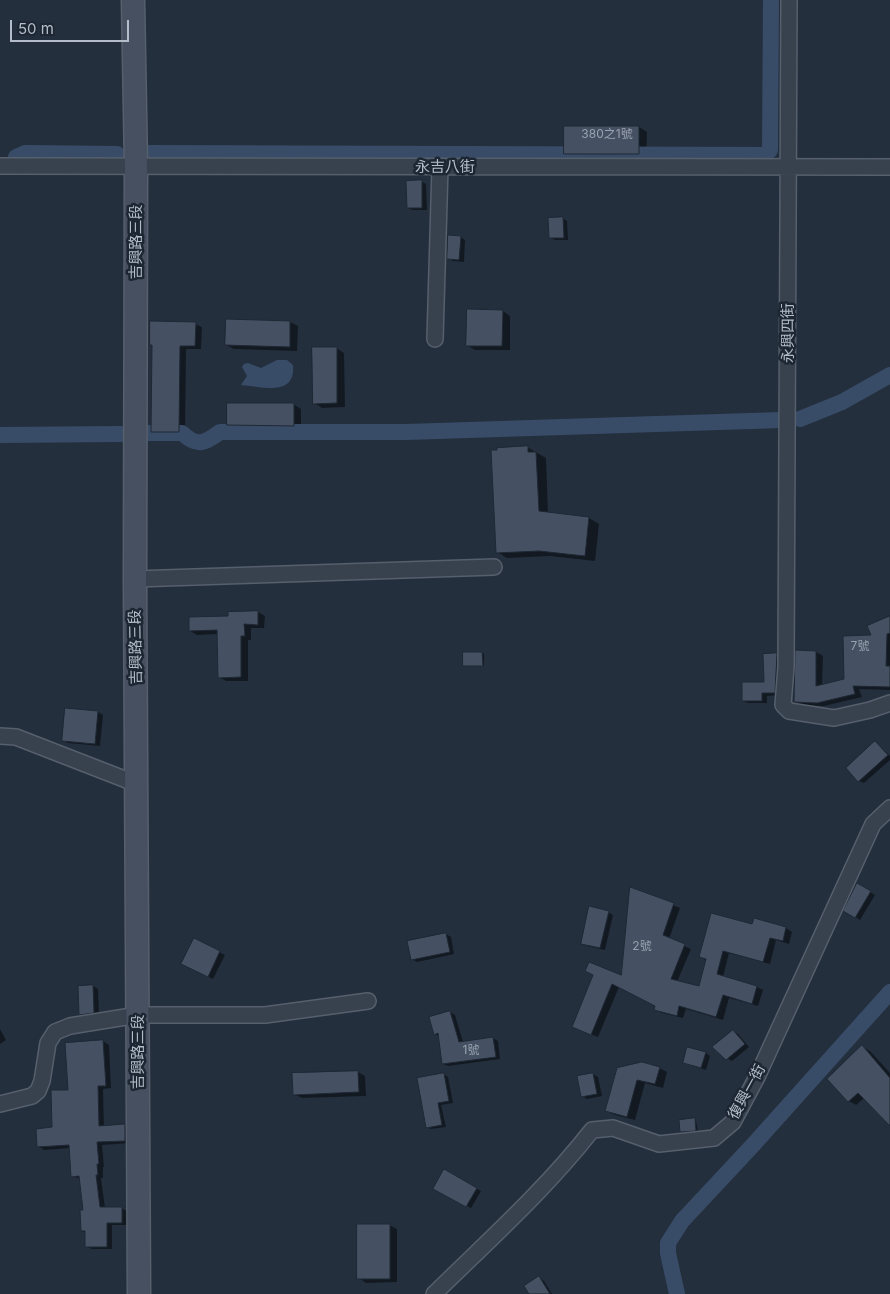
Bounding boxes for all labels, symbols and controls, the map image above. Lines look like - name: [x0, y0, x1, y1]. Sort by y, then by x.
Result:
- scale bar: [12, 10, 131, 42]
- text: 50 m: [18, 19, 54, 38]
- house number: 380之1號: [581, 127, 633, 141]
- street label: 永吉八街: [415, 158, 475, 176]
- street label: 吉興路三段: [127, 205, 145, 279]
- street label: 永興四街: [779, 303, 797, 363]
- street label: 吉興路三段: [126, 609, 146, 685]
- house number: 7號: [851, 639, 869, 653]
- house number: 2號: [632, 939, 652, 953]
- street label: 吉興路三段: [129, 1015, 147, 1089]
- house number: 1號: [463, 1043, 479, 1057]
- street label: 復興一街: [725, 1061, 769, 1123]

